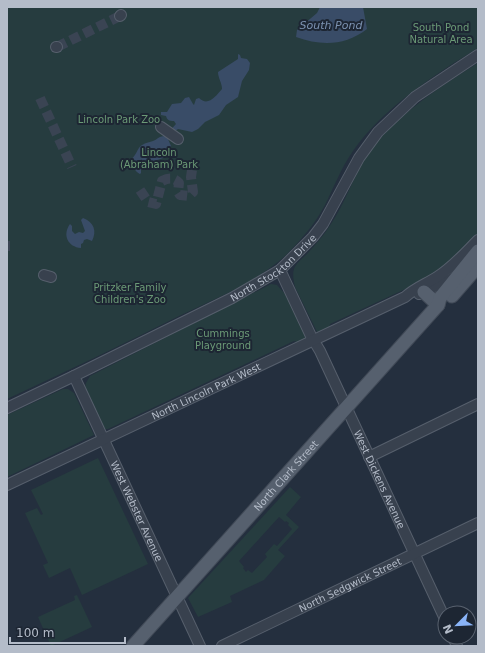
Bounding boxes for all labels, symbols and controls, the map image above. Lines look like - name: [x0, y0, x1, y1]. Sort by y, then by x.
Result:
- water label: South Pond: [300, 19, 363, 32]
- park label: South Pond Natural Area: [409, 22, 473, 45]
- park label: Lincoln Park Zoo: [78, 114, 160, 125]
- park label: Lincoln (Abraham) Park: [120, 147, 198, 170]
- street label: North Stockton Drive: [229, 232, 319, 304]
- park label: Pritzker Family Children's Zoo: [94, 282, 167, 305]
- park label: Cummings Playground: [195, 328, 251, 351]
- street label: North Lincoln Park West: [150, 361, 262, 422]
- street label: West Dickens Avenue: [352, 429, 407, 530]
- street label: North Clark Street: [252, 438, 320, 513]
- street label: West Webster Avenue: [108, 459, 165, 563]
- street label: North Sedgwick Street: [297, 556, 403, 614]
- north arrow: [437, 605, 477, 645]
- scale bar: [10, 619, 125, 645]
- text: N: [441, 622, 456, 636]
- text: 100 m: [16, 626, 54, 640]

